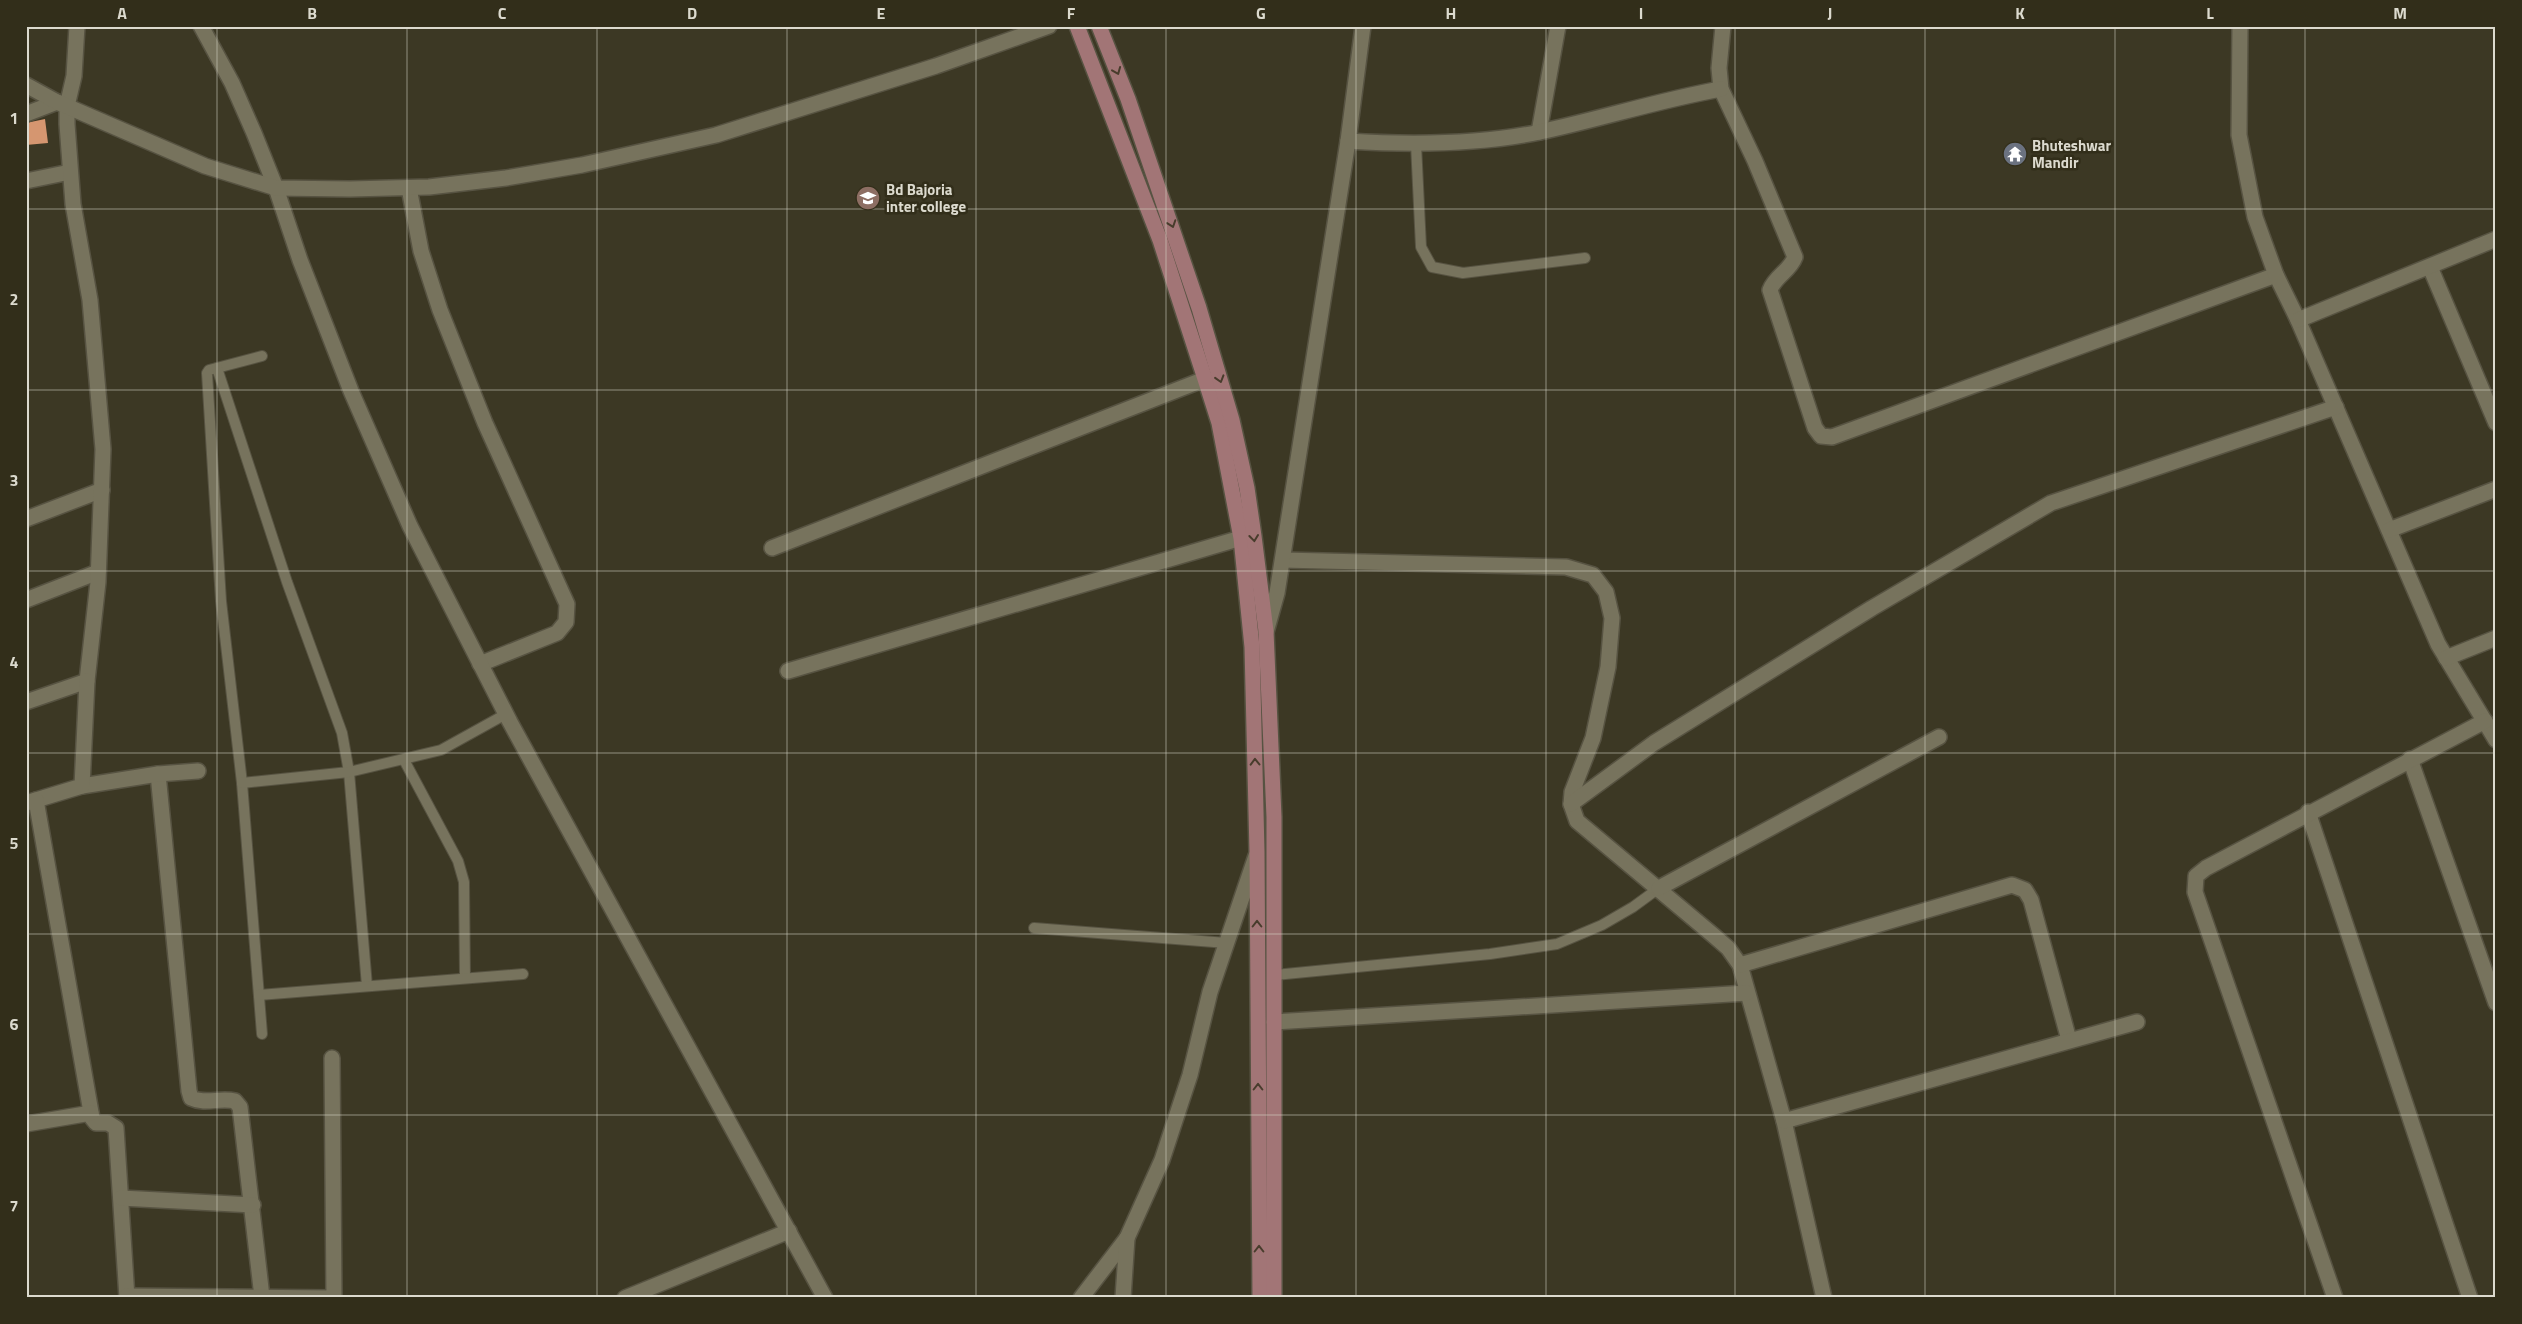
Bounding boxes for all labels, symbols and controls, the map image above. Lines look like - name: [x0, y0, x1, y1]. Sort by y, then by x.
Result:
- text: A: [117, 1, 127, 25]
- text: B: [307, 1, 317, 25]
- text: C: [498, 1, 507, 25]
- text: D: [687, 1, 697, 25]
- text: E: [877, 1, 886, 25]
- text: F: [1067, 1, 1076, 25]
- text: G: [1256, 1, 1266, 25]
- text: H: [1446, 1, 1456, 25]
- text: I: [1639, 1, 1643, 25]
- text: J: [1828, 1, 1832, 25]
- text: K: [2015, 1, 2025, 25]
- text: L: [2206, 1, 2214, 25]
- text: M: [2393, 1, 2407, 25]
- one-way arrow: [1111, 67, 1121, 75]
- text: 1: [10, 106, 18, 130]
- place label: Bhuteshwar Mandir: [2032, 134, 2111, 174]
- temple icon: Bhuteshwar Mandir: [2002, 141, 2028, 167]
- place label: Bd Bajoria inter college: [886, 178, 967, 218]
- school or university icon: Bd Bajoria inter college: [855, 185, 881, 211]
- one-way arrow: [1166, 220, 1176, 228]
- text: 2: [10, 287, 18, 311]
- one-way arrow: [1215, 375, 1225, 383]
- text: 3: [10, 468, 18, 492]
- one-way arrow: [1249, 534, 1259, 542]
- text: 4: [10, 650, 19, 674]
- one-way arrow: [1250, 757, 1260, 765]
- text: 5: [10, 831, 19, 855]
- one-way arrow: [1252, 920, 1262, 928]
- text: 6: [10, 1012, 19, 1036]
- one-way arrow: [1253, 1082, 1263, 1090]
- text: 7: [10, 1194, 18, 1218]
- one-way arrow: [1254, 1245, 1264, 1252]

